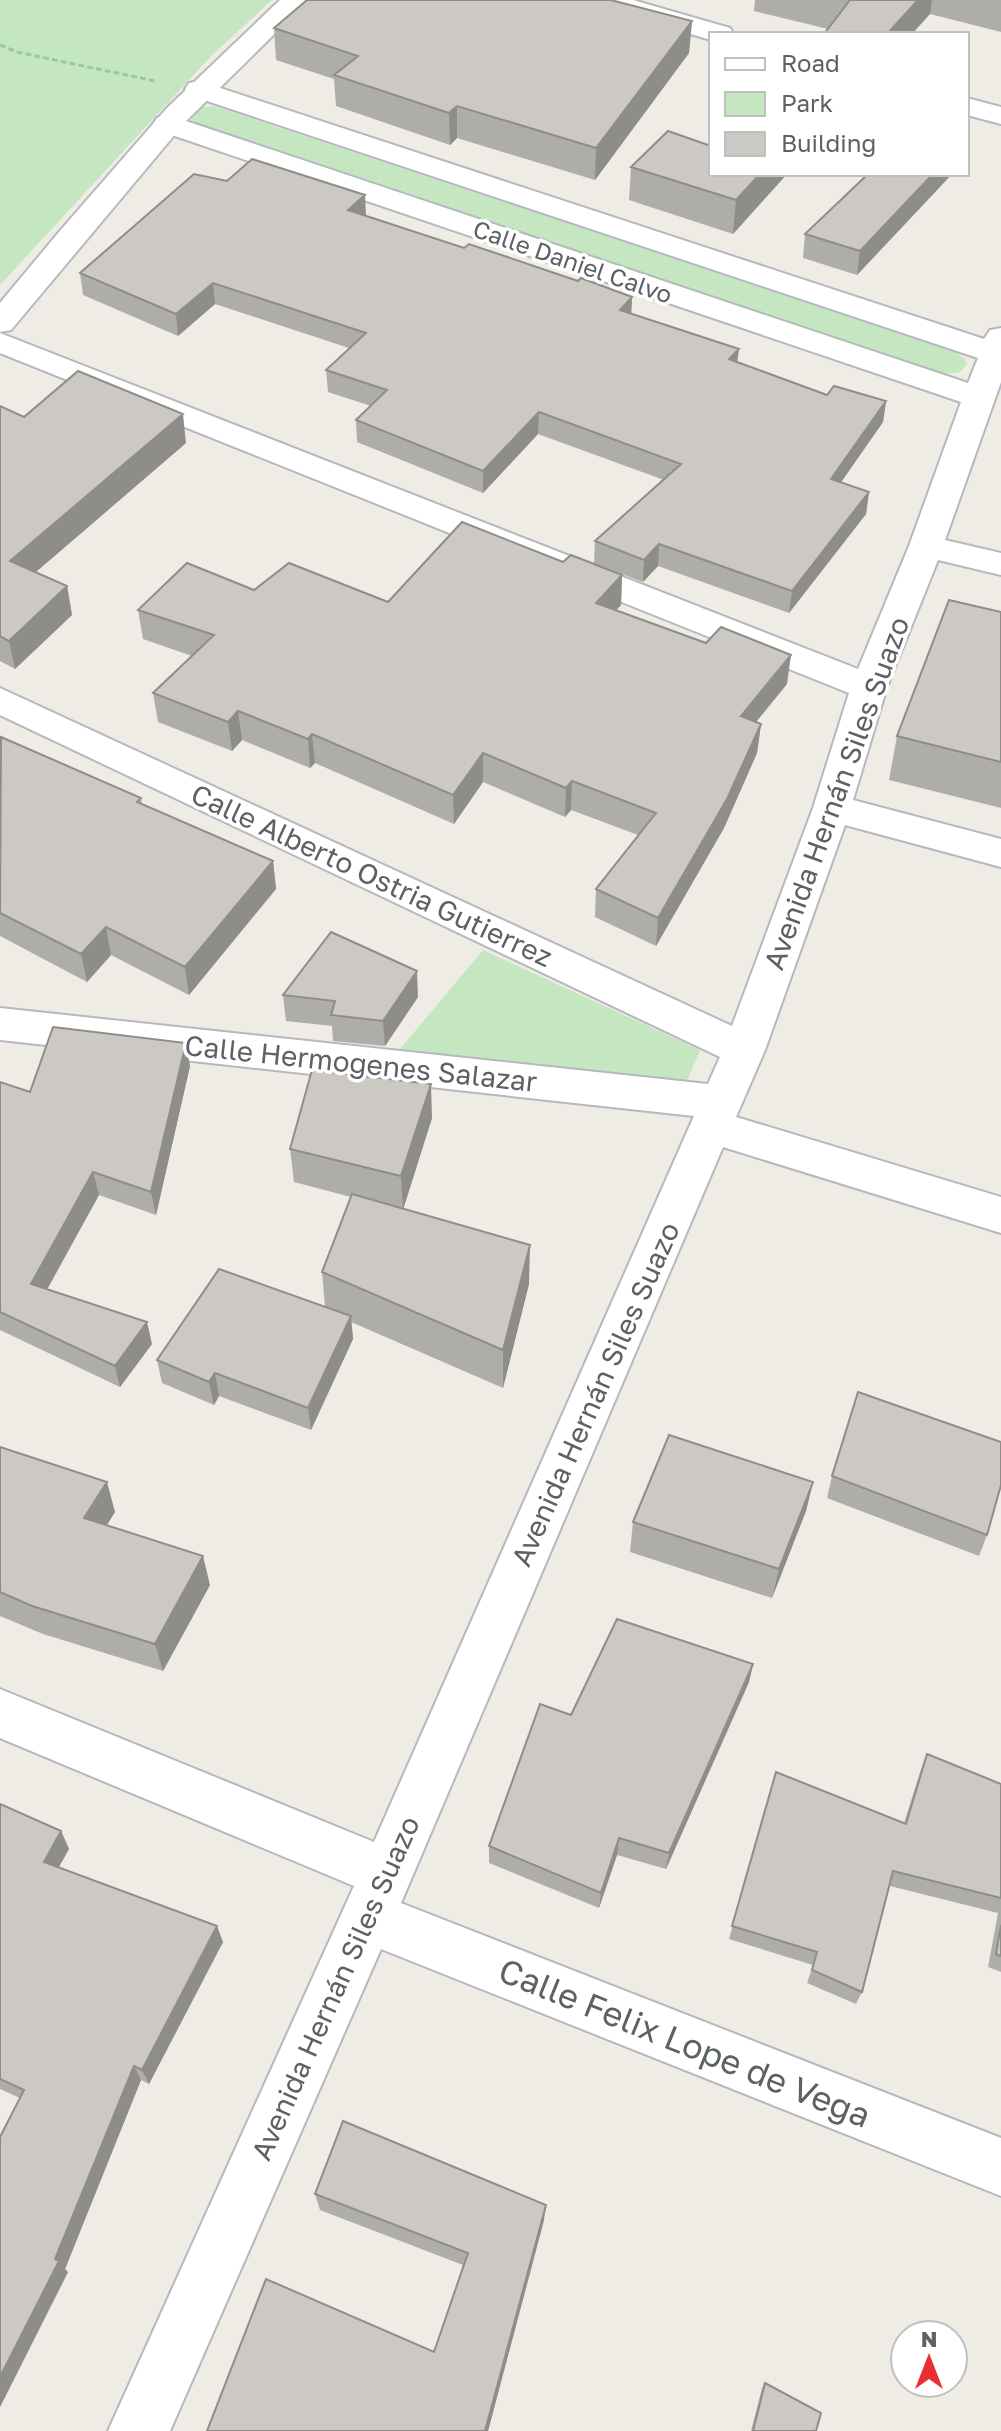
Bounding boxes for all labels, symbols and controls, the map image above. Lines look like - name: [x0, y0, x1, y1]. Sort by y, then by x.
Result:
- legend: [709, 32, 969, 176]
- text: Road: [781, 48, 840, 77]
- text: Park: [781, 88, 833, 117]
- text: Building: [781, 128, 876, 157]
- street label: Calle Daniel Calvo: [470, 213, 676, 309]
- street label: Avenida Hernán Siles Suazo: [757, 612, 915, 974]
- street label: Calle Alberto Ostria Gutierrez: [186, 777, 558, 973]
- street label: Calle Hermogenes Salazar: [183, 1028, 539, 1098]
- street label: Avenida Hernán Siles Suazo: [504, 1217, 686, 1571]
- street label: Avenida Hernán Siles Suazo: [244, 1811, 426, 2165]
- street label: Calle Felix Lope de Vega: [493, 1949, 877, 2135]
- north arrow: [889, 2319, 969, 2399]
- text: N: [921, 2325, 937, 2352]

